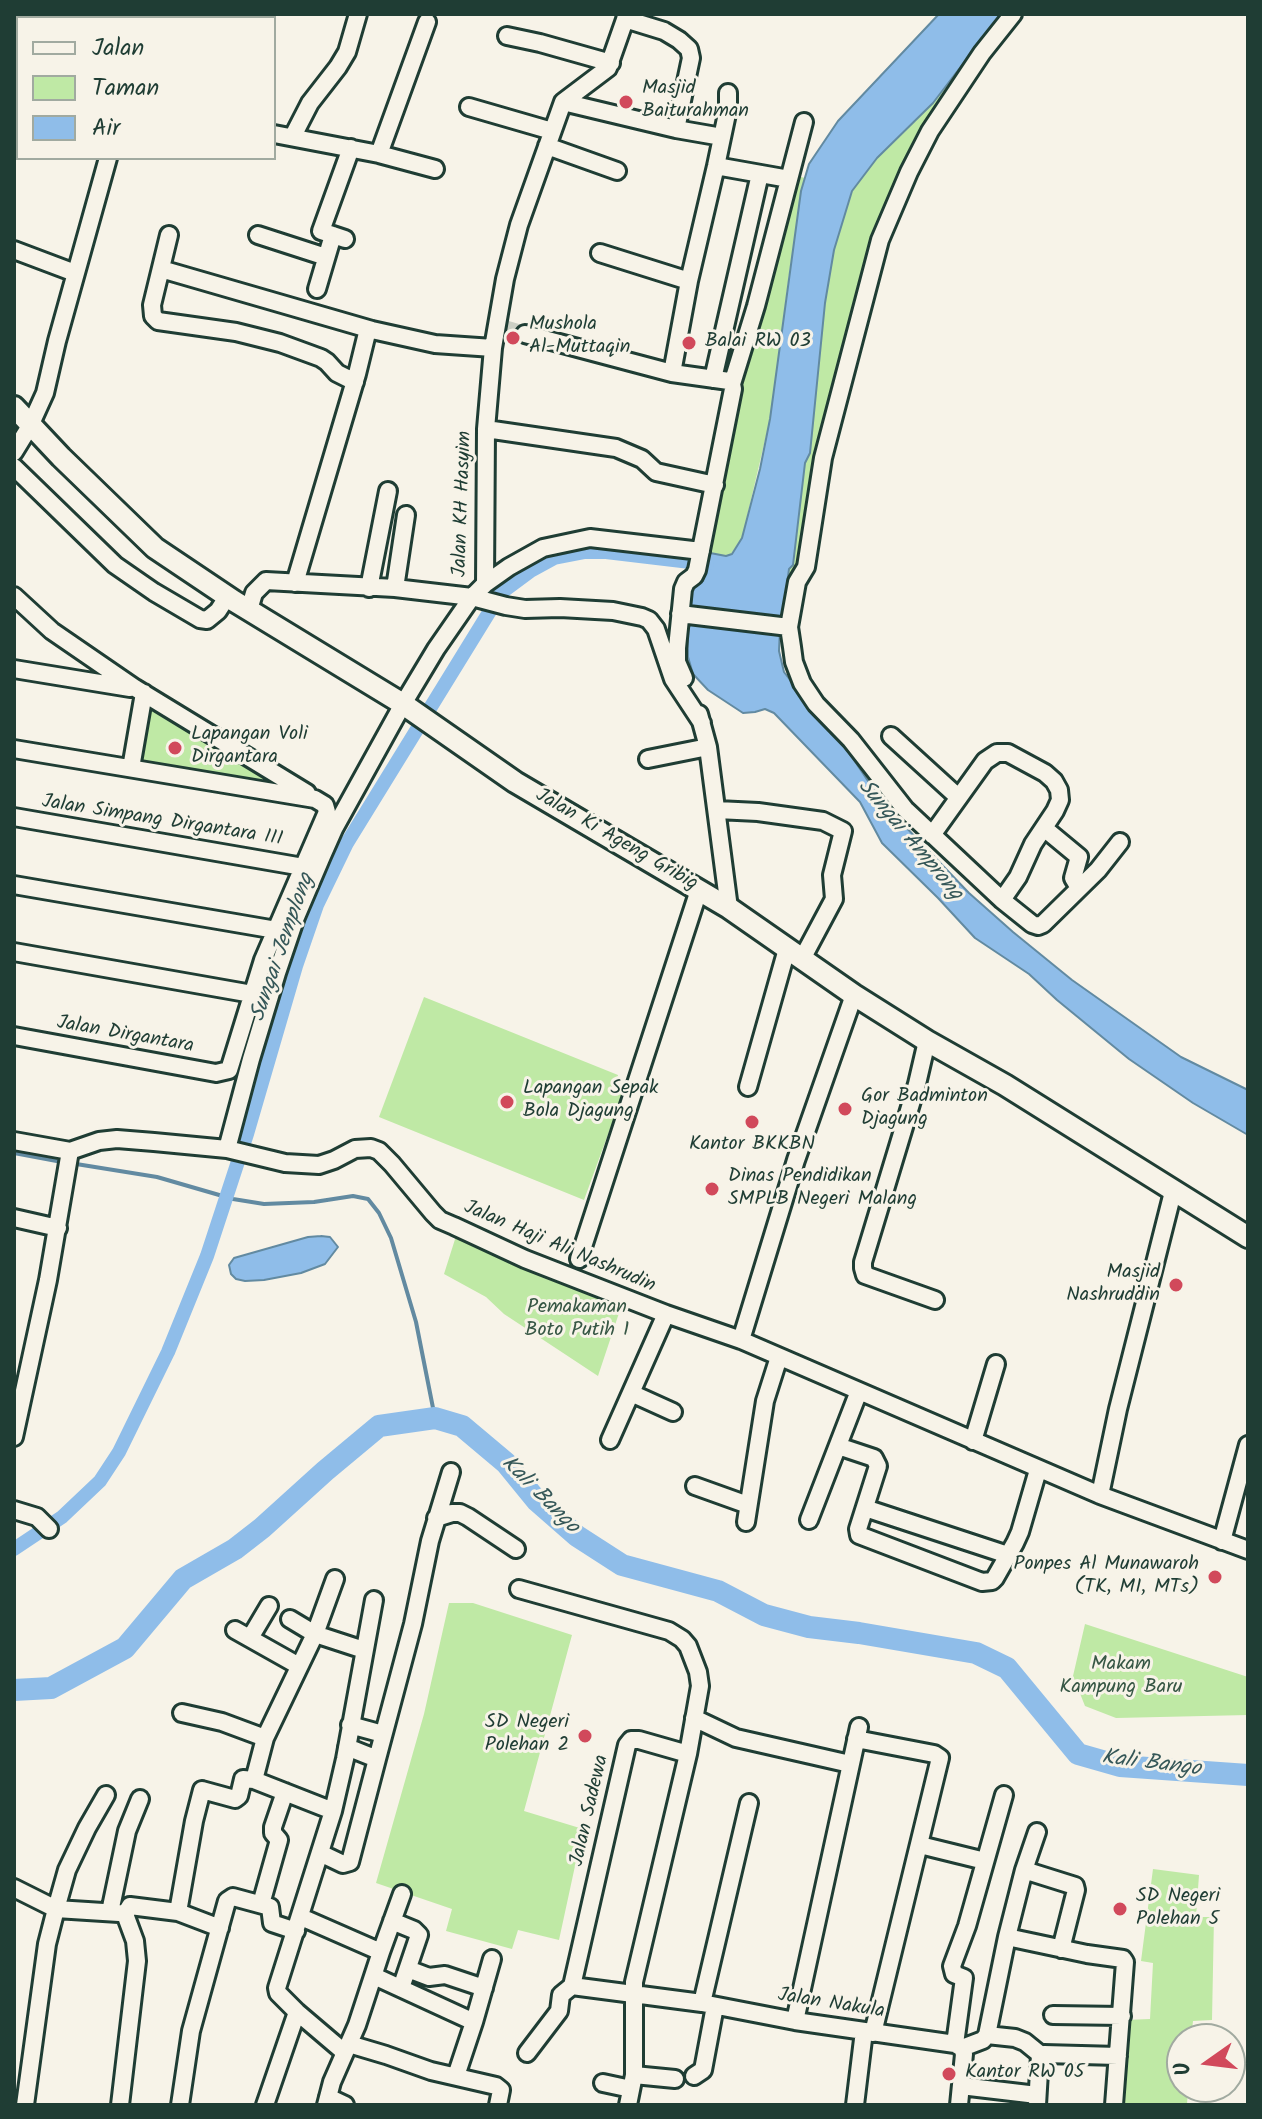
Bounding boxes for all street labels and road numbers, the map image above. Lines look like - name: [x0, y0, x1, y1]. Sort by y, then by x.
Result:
- street label: Jalan KH Hasyim: [449, 430, 479, 578]
- street label: Jalan Ki Ageng Gribig: [531, 785, 701, 897]
- street label: Jalan Simpang Dirgantara III: [40, 791, 284, 853]
- street label: Jalan Dirgantara: [55, 1012, 195, 1060]
- street label: Jalan Haji Ali Nashrudin: [460, 1197, 658, 1299]
- street label: Jalan Sadewa: [567, 1753, 615, 1869]
- street label: Jalan Nakula: [776, 1985, 886, 2025]

